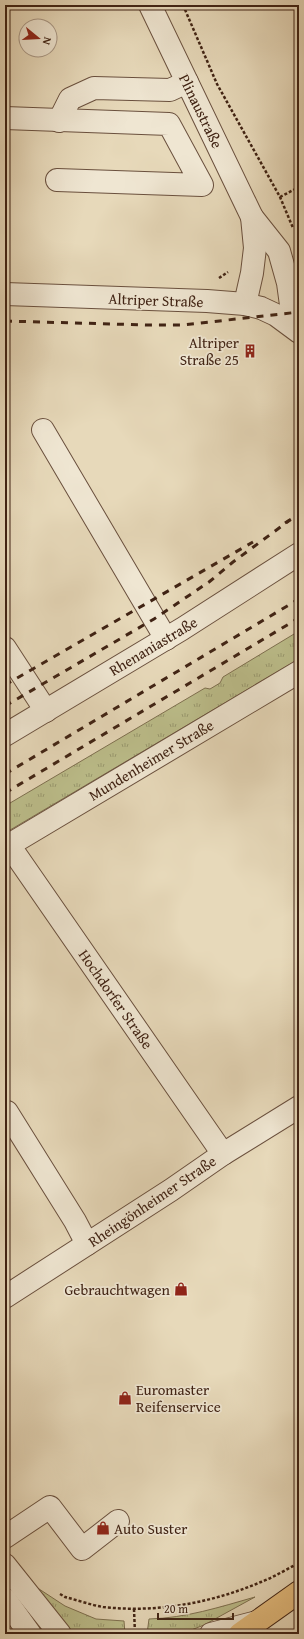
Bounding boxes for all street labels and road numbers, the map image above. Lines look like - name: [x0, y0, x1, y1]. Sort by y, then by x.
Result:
- street label: Plinaustraße: [174, 70, 228, 152]
- street label: Altriper Straße: [108, 288, 204, 312]
- street label: Rhenaniastraße: [105, 611, 201, 681]
- street label: Mundenheimer Straße: [85, 714, 217, 806]
- street label: Hochdorfer Straße: [74, 945, 158, 1053]
- street label: Rheingönheimer Straße: [84, 1150, 220, 1252]

